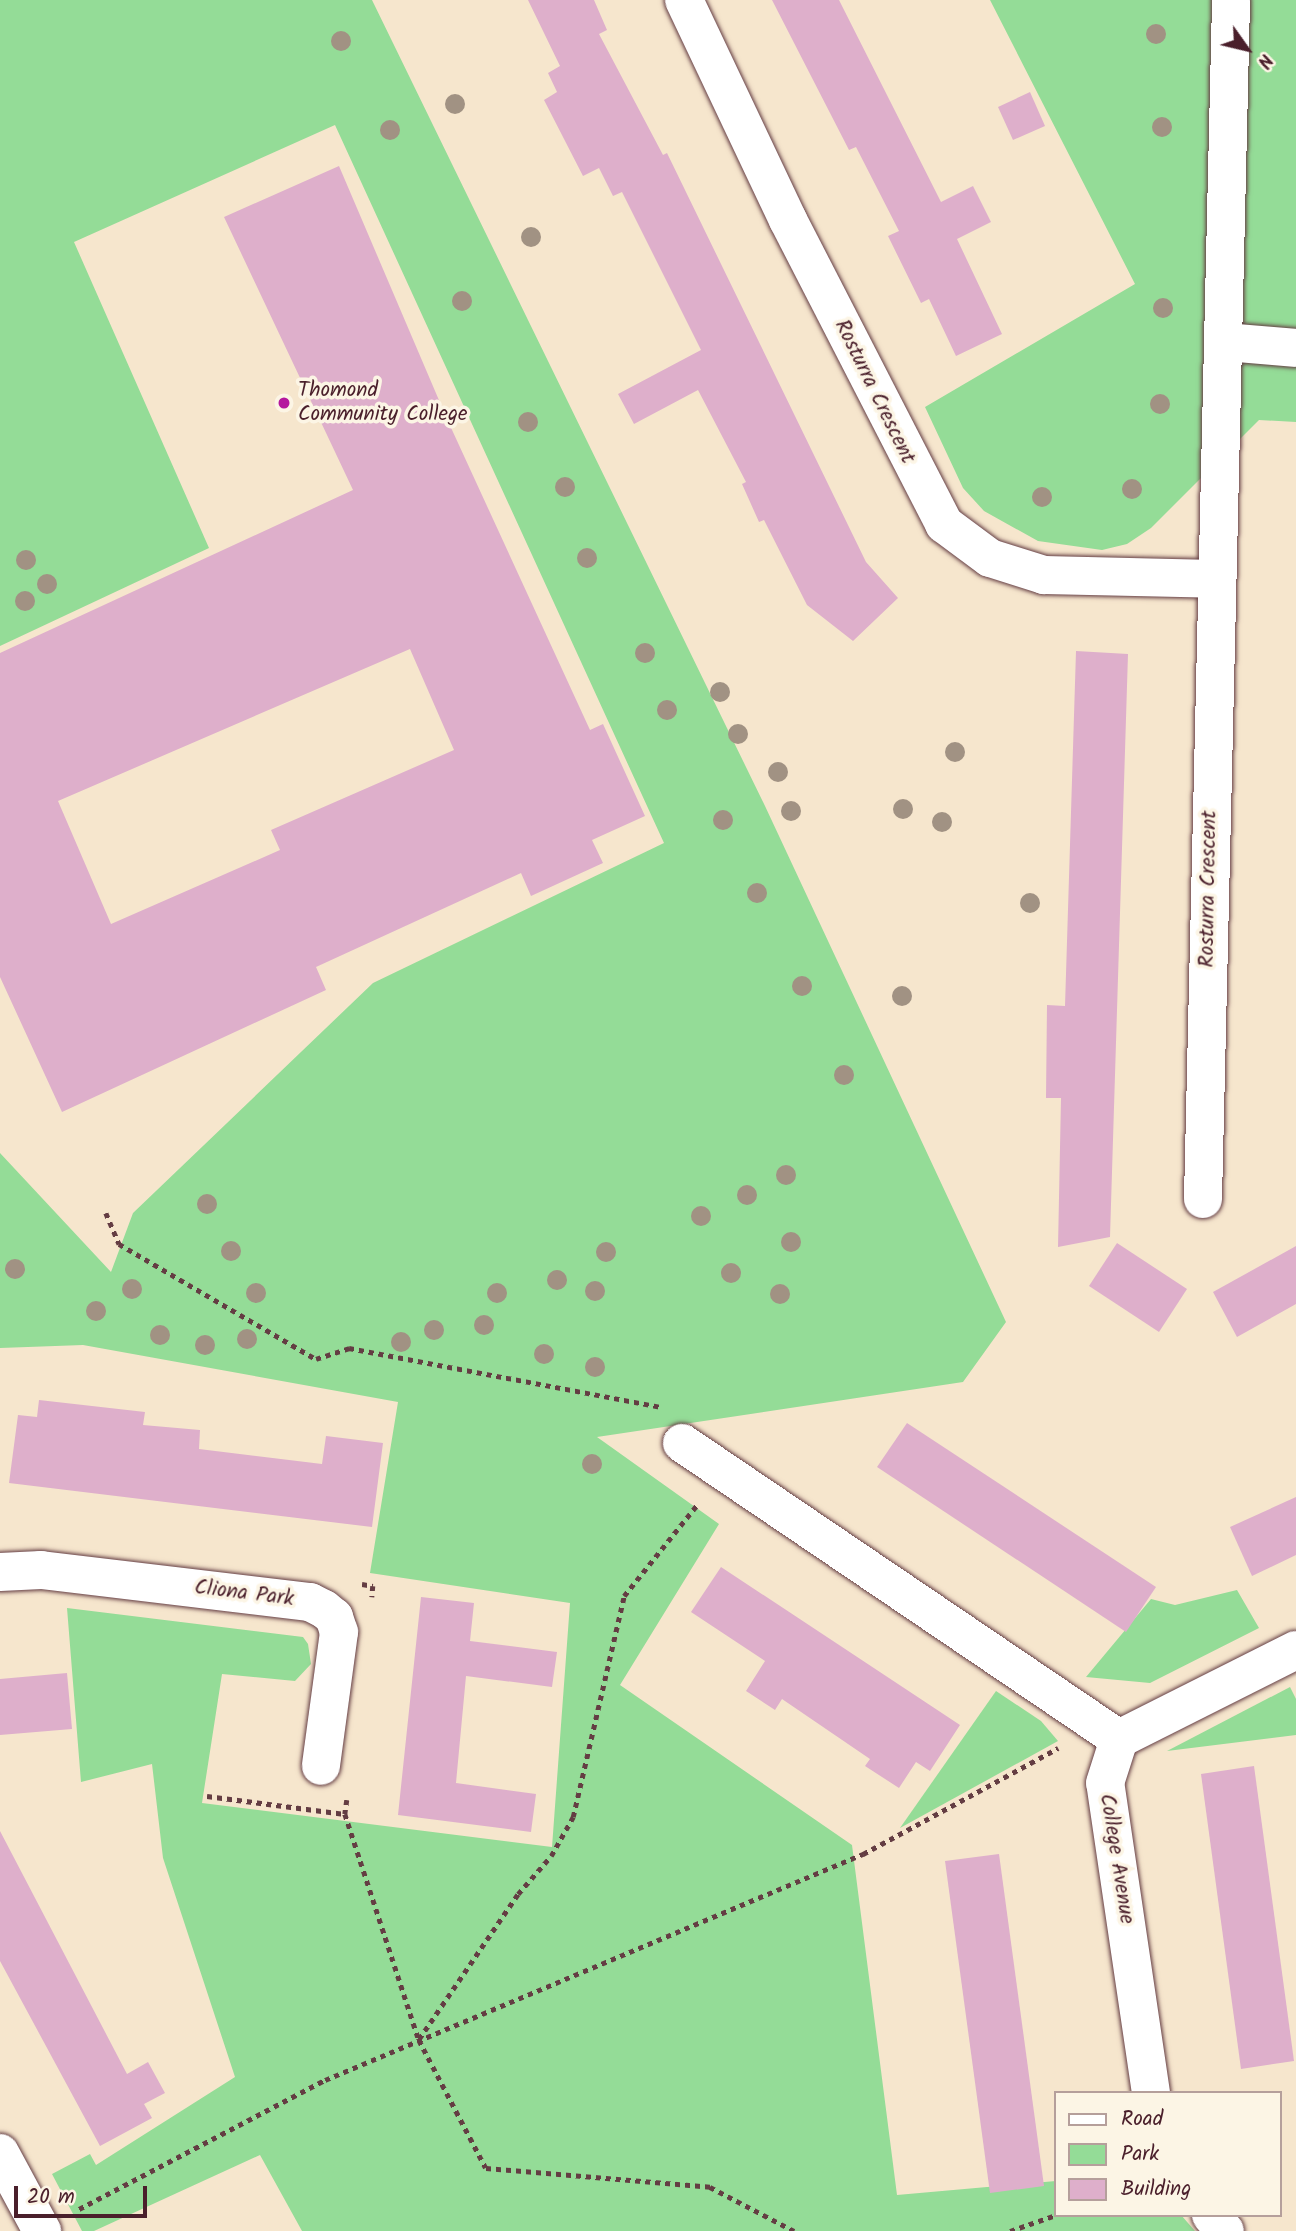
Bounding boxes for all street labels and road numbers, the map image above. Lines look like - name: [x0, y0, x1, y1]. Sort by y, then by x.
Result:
- street label: Rosturra Crescent: [828, 316, 920, 468]
- street label: Rosturra Crescent: [1195, 810, 1223, 968]
- street label: Cliona Park: [193, 1575, 295, 1613]
- street label: College Avenue: [1093, 1792, 1139, 1926]

